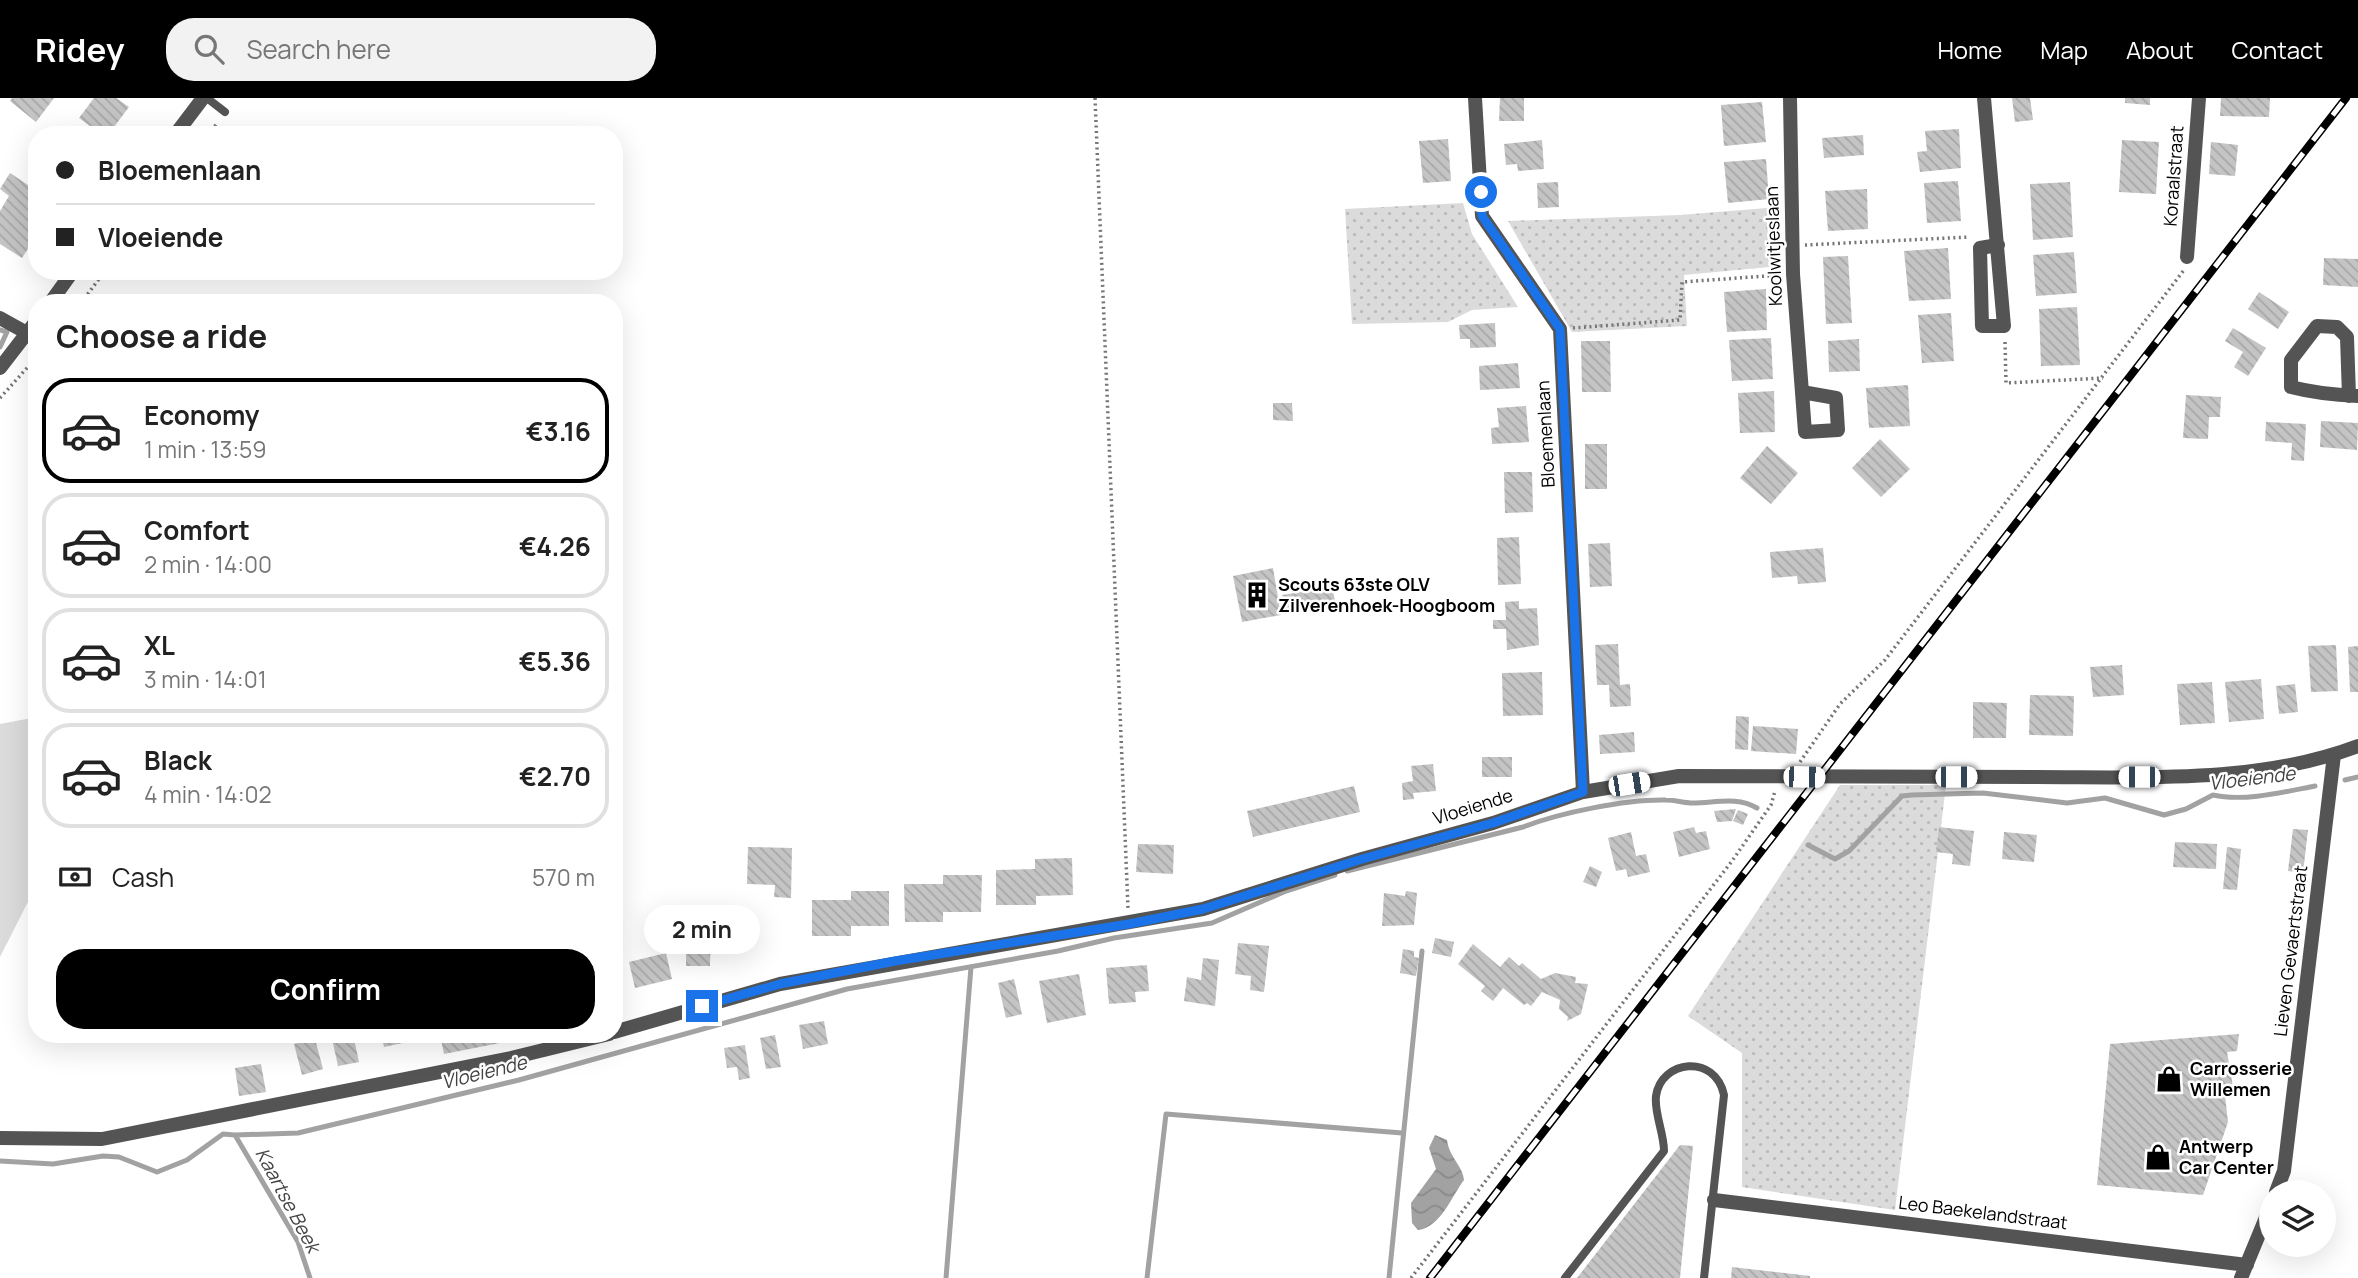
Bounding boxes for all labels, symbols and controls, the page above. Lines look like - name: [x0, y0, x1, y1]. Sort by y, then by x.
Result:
- search box: [166, 18, 656, 81]
- text: Ridey: [35, 27, 124, 72]
- icon: search: [190, 30, 228, 68]
- text: Search here: [246, 31, 391, 67]
- text: Home: [1937, 33, 2002, 66]
- text: Map: [2040, 33, 2088, 66]
- text: About: [2126, 33, 2194, 66]
- text: Contact: [2232, 33, 2323, 66]
- street label: Koraalstraat: [2158, 125, 2188, 227]
- text: Bloemenlaan: [98, 152, 261, 188]
- route start: [1465, 176, 1497, 208]
- street label: Koolwitjeslaan: [1759, 186, 1787, 306]
- text: Vloeiende: [98, 219, 223, 255]
- text: Choose a ride: [56, 314, 267, 358]
- street label: Bloemenlaan: [1530, 380, 1560, 488]
- text: Economy: [144, 397, 259, 433]
- icon: car: [60, 399, 123, 462]
- text: €3.16: [526, 413, 591, 449]
- text: 1 min · 13:59: [144, 433, 267, 465]
- text: Comfort: [144, 512, 250, 548]
- icon: car: [60, 514, 123, 577]
- text: €4.26: [519, 528, 591, 564]
- text: 2 min · 14:00: [144, 548, 272, 580]
- place label: Scouts 63ste OLV Zilverenhoek-Hoogboom: [1278, 572, 1495, 617]
- building icon: Scouts 63ste OLV Zilverenhoek-Hoogboom: [1242, 580, 1272, 610]
- text: XL: [144, 627, 175, 663]
- icon: car: [60, 629, 123, 692]
- text: €5.36: [519, 643, 591, 679]
- text: 3 min · 14:01: [144, 663, 267, 695]
- text: Black: [144, 742, 212, 778]
- icon: car: [60, 744, 123, 807]
- text: €2.70: [519, 758, 591, 794]
- water label: Vloeiende: [2207, 760, 2298, 796]
- car: [1783, 766, 1826, 788]
- car: [1936, 767, 1978, 788]
- car: [2119, 767, 2161, 788]
- car: [1607, 770, 1652, 798]
- text: 4 min · 14:02: [144, 778, 272, 810]
- street label: Vloeiende: [1430, 783, 1515, 830]
- icon: cash: [56, 858, 94, 896]
- text: Cash: [112, 859, 174, 895]
- text: 570 m: [532, 861, 595, 893]
- street label: Lieven Gevaertstraat: [2268, 864, 2312, 1038]
- callout: 2 min: [644, 904, 760, 954]
- text: 2 min: [672, 913, 732, 945]
- button: Confirm: [56, 949, 595, 1029]
- route end: [686, 990, 718, 1022]
- water label: Vloeiende: [439, 1048, 531, 1095]
- place label: Carrosserie Willemen: [2190, 1056, 2292, 1101]
- shop icon: Carrosserie Willemen: [2154, 1064, 2184, 1094]
- place label: Antwerp Car Center: [2179, 1134, 2274, 1179]
- shop icon: Antwerp Car Center: [2143, 1142, 2173, 1172]
- water label: Kaartse Beek: [250, 1143, 328, 1259]
- map controls: [2259, 1180, 2336, 1257]
- button: layers: [2259, 1180, 2336, 1257]
- street label: Leo Baekelandstraat: [1897, 1190, 2069, 1234]

